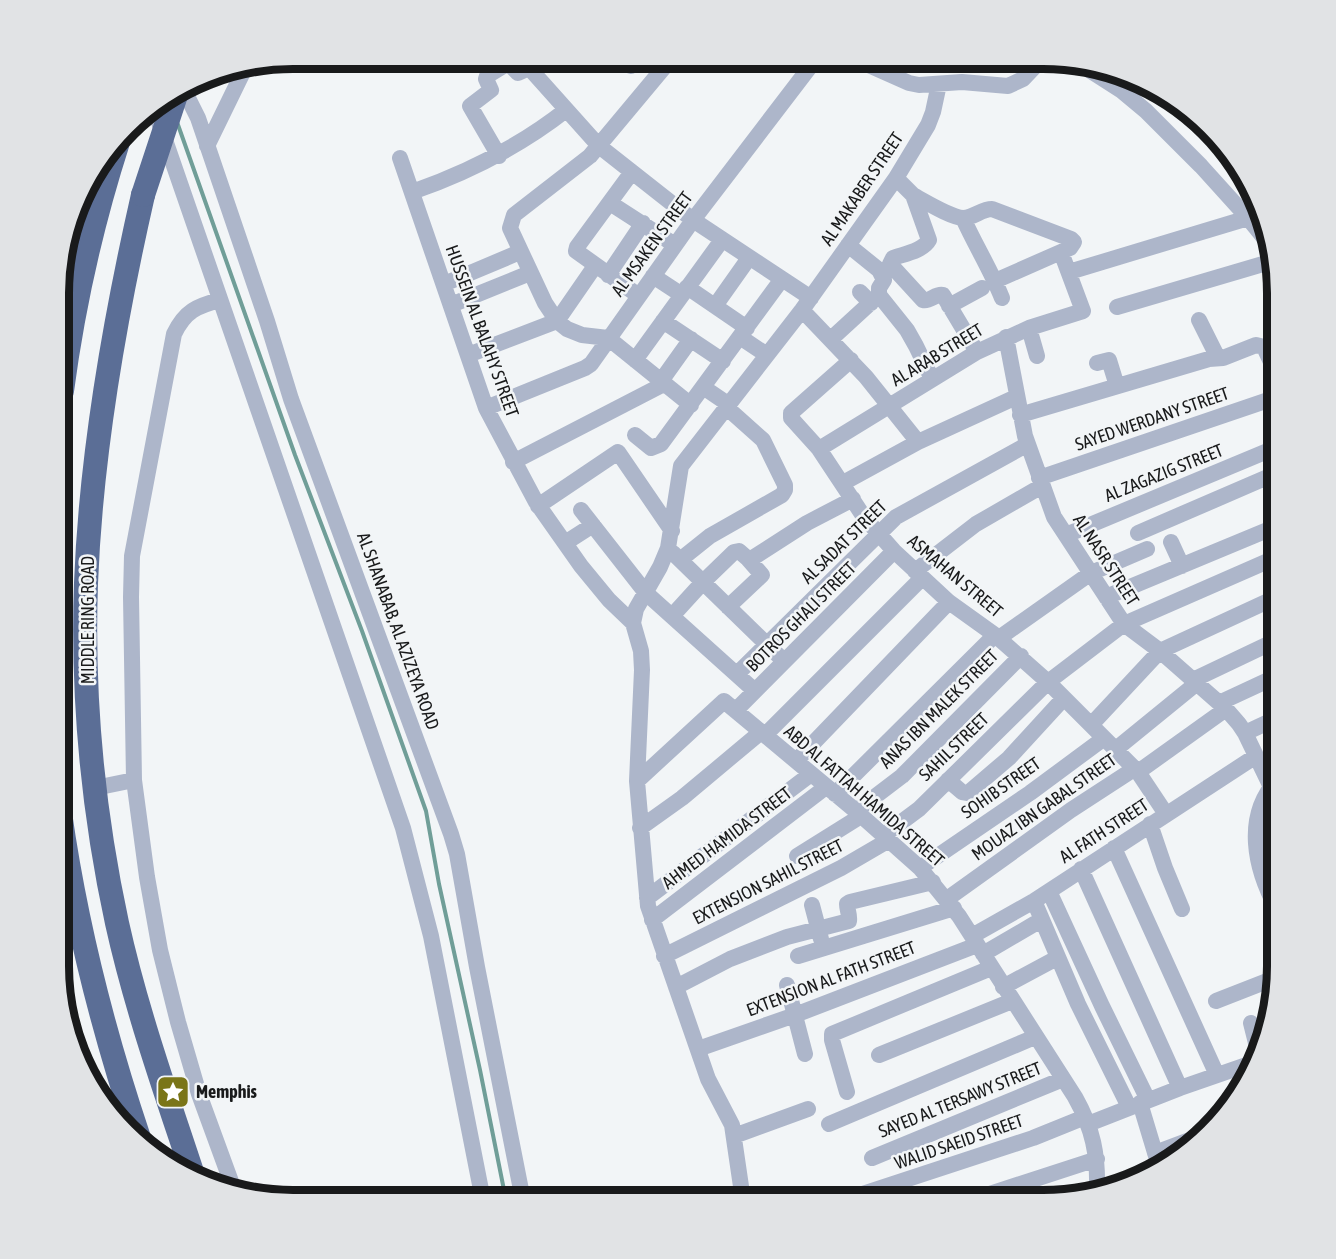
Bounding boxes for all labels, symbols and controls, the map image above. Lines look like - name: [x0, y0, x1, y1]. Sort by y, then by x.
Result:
- street label: AL MAKABER STREET: [816, 128, 907, 249]
- street label: AL MSAKEN STREET: [607, 187, 697, 300]
- street label: HUSSEIN AL BALAHY STREET: [442, 242, 523, 420]
- street label: AL ARAB STREET: [887, 319, 987, 390]
- street label: SAYED WERDANY STREET: [1072, 382, 1232, 455]
- street label: AL ZAGAZIG STREET: [1101, 439, 1226, 506]
- street label: AL SADAT STREET: [796, 496, 891, 588]
- street label: AL NASR STREET: [1069, 510, 1144, 609]
- street label: AL SHANABAB, AL AZIZEYA ROAD: [353, 529, 444, 732]
- street label: ASMAHAN STREET: [904, 530, 1007, 621]
- street label: MIDDLE RING ROAD: [77, 556, 98, 684]
- street label: BOTROS GHALI STREET: [741, 557, 860, 676]
- street label: ANAS IBN MALEK STREET: [875, 645, 1002, 772]
- street label: SAHIL STREET: [915, 708, 993, 785]
- street label: ABD AL FATTAH HAMIDA STREET: [780, 720, 949, 871]
- street label: MOUAZ IBN GABAL STREET: [967, 749, 1120, 864]
- street label: SOHIB STREET: [957, 753, 1044, 823]
- street label: AHMED HAMIDA STREET: [658, 782, 796, 893]
- street label: AL FATH STREET: [1055, 794, 1152, 867]
- street label: EXTENSION SAHIL STREET: [689, 834, 847, 929]
- street label: EXTENSION AL FATH STREET: [743, 937, 918, 1020]
- street label: SAYED AL TERSAWY STREET: [875, 1057, 1044, 1142]
- place icon: Memphis: [155, 1074, 191, 1110]
- place label: Memphis: [196, 1081, 258, 1102]
- street label: WALID SAEID STREET: [892, 1110, 1026, 1173]

